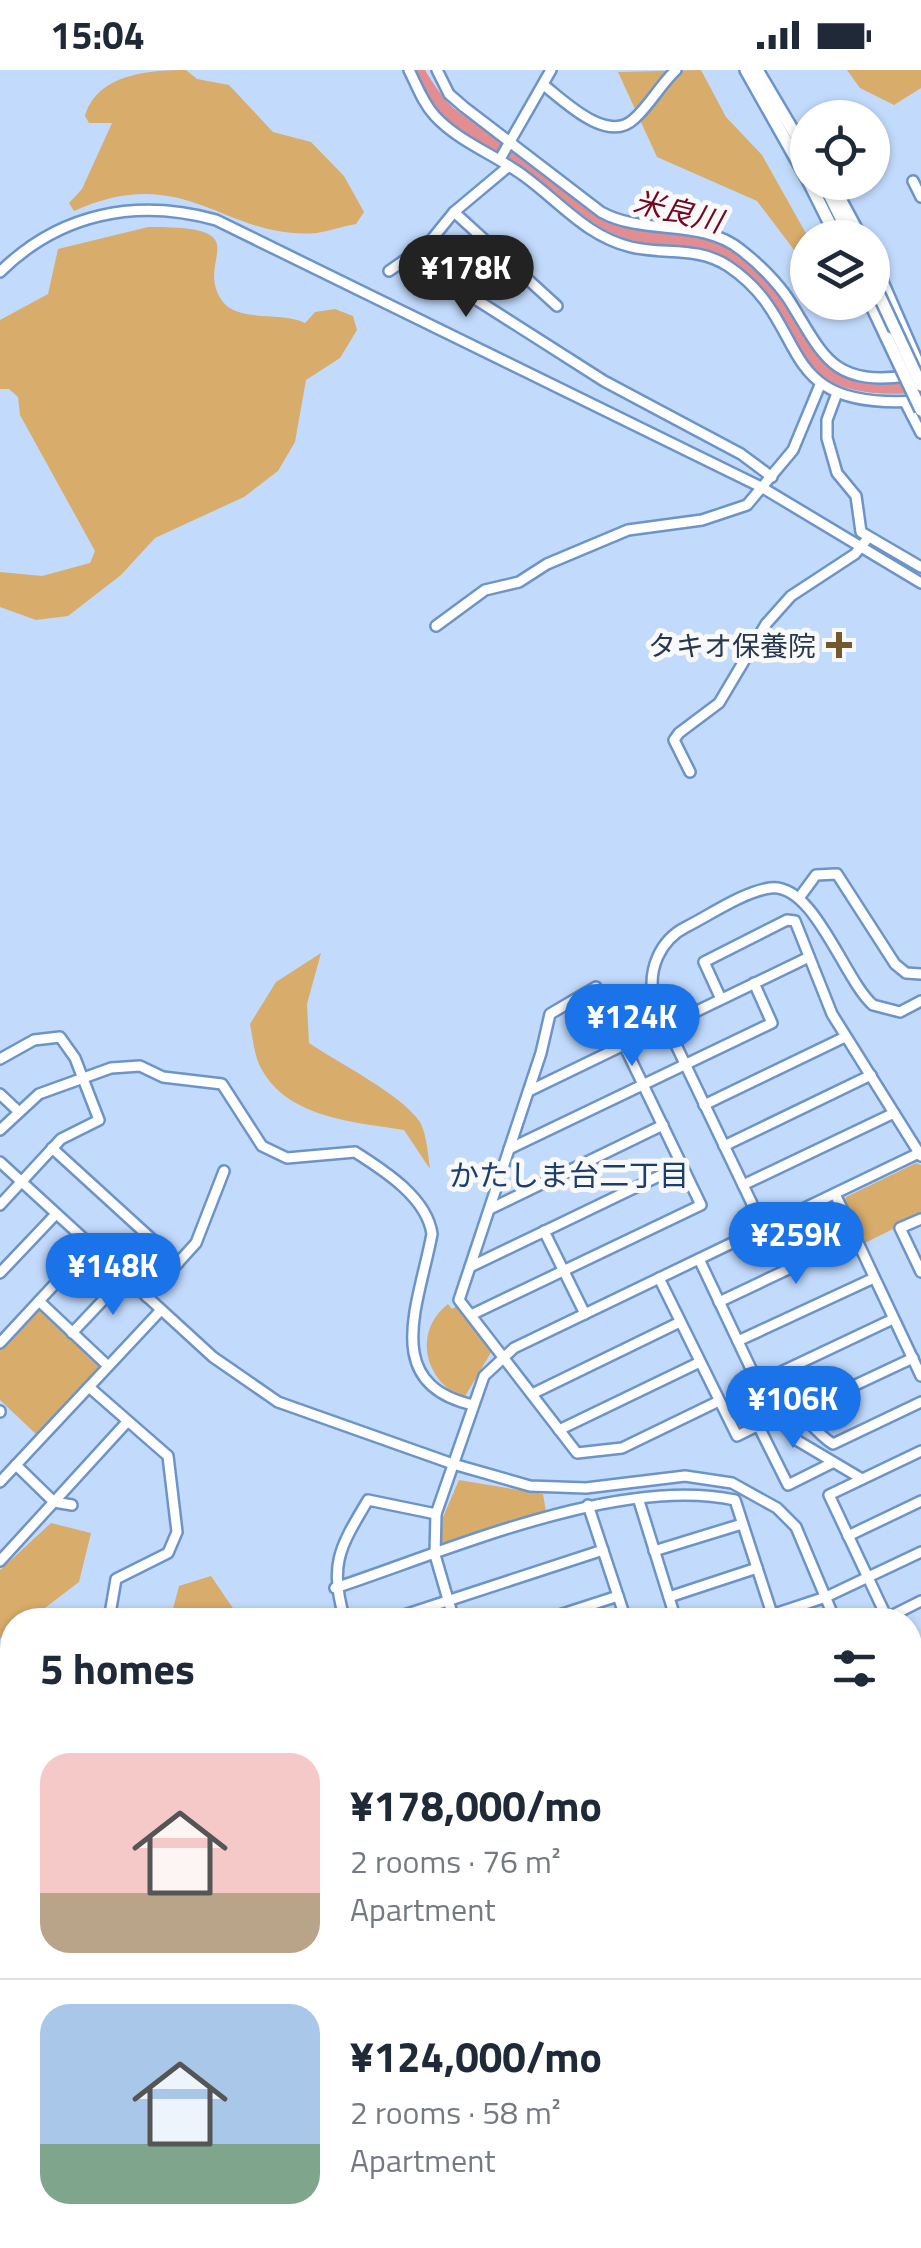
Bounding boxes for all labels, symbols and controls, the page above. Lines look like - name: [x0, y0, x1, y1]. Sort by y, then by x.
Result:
- text: 15:04: [50, 6, 145, 64]
- map controls: [790, 100, 890, 320]
- button: locate: [790, 100, 890, 200]
- water label: 米良川: [629, 178, 730, 245]
- button: layers: [790, 220, 890, 320]
- pin: ¥178K: [396, 235, 536, 320]
- text: ¥178K: [421, 243, 511, 291]
- place label: タキオ保養院: [648, 624, 816, 667]
- marker: タキオ保養院: [826, 632, 852, 658]
- pin: ¥124K: [562, 984, 702, 1069]
- text: ¥124K: [587, 992, 677, 1040]
- district label: かたしま台二丁目: [449, 1152, 689, 1198]
- pin: ¥259K: [726, 1202, 866, 1287]
- text: ¥259K: [751, 1210, 841, 1258]
- pin: ¥148K: [43, 1233, 183, 1318]
- text: ¥148K: [68, 1241, 158, 1289]
- pin: ¥106K: [723, 1366, 863, 1451]
- text: ¥106K: [748, 1374, 838, 1422]
- text: 5 homes: [40, 1636, 195, 1700]
- icon: filters: [827, 1641, 882, 1696]
- text: ¥178,000/mo: [350, 1773, 602, 1837]
- icon: home: [120, 1793, 240, 1913]
- text: 2 rooms · 76 m²: [350, 1837, 561, 1885]
- text: Apartment: [350, 1885, 496, 1933]
- text: ¥124,000/mo: [350, 2024, 602, 2088]
- icon: home: [120, 2044, 240, 2164]
- text: 2 rooms · 58 m²: [350, 2088, 561, 2136]
- text: Apartment: [350, 2136, 496, 2184]

